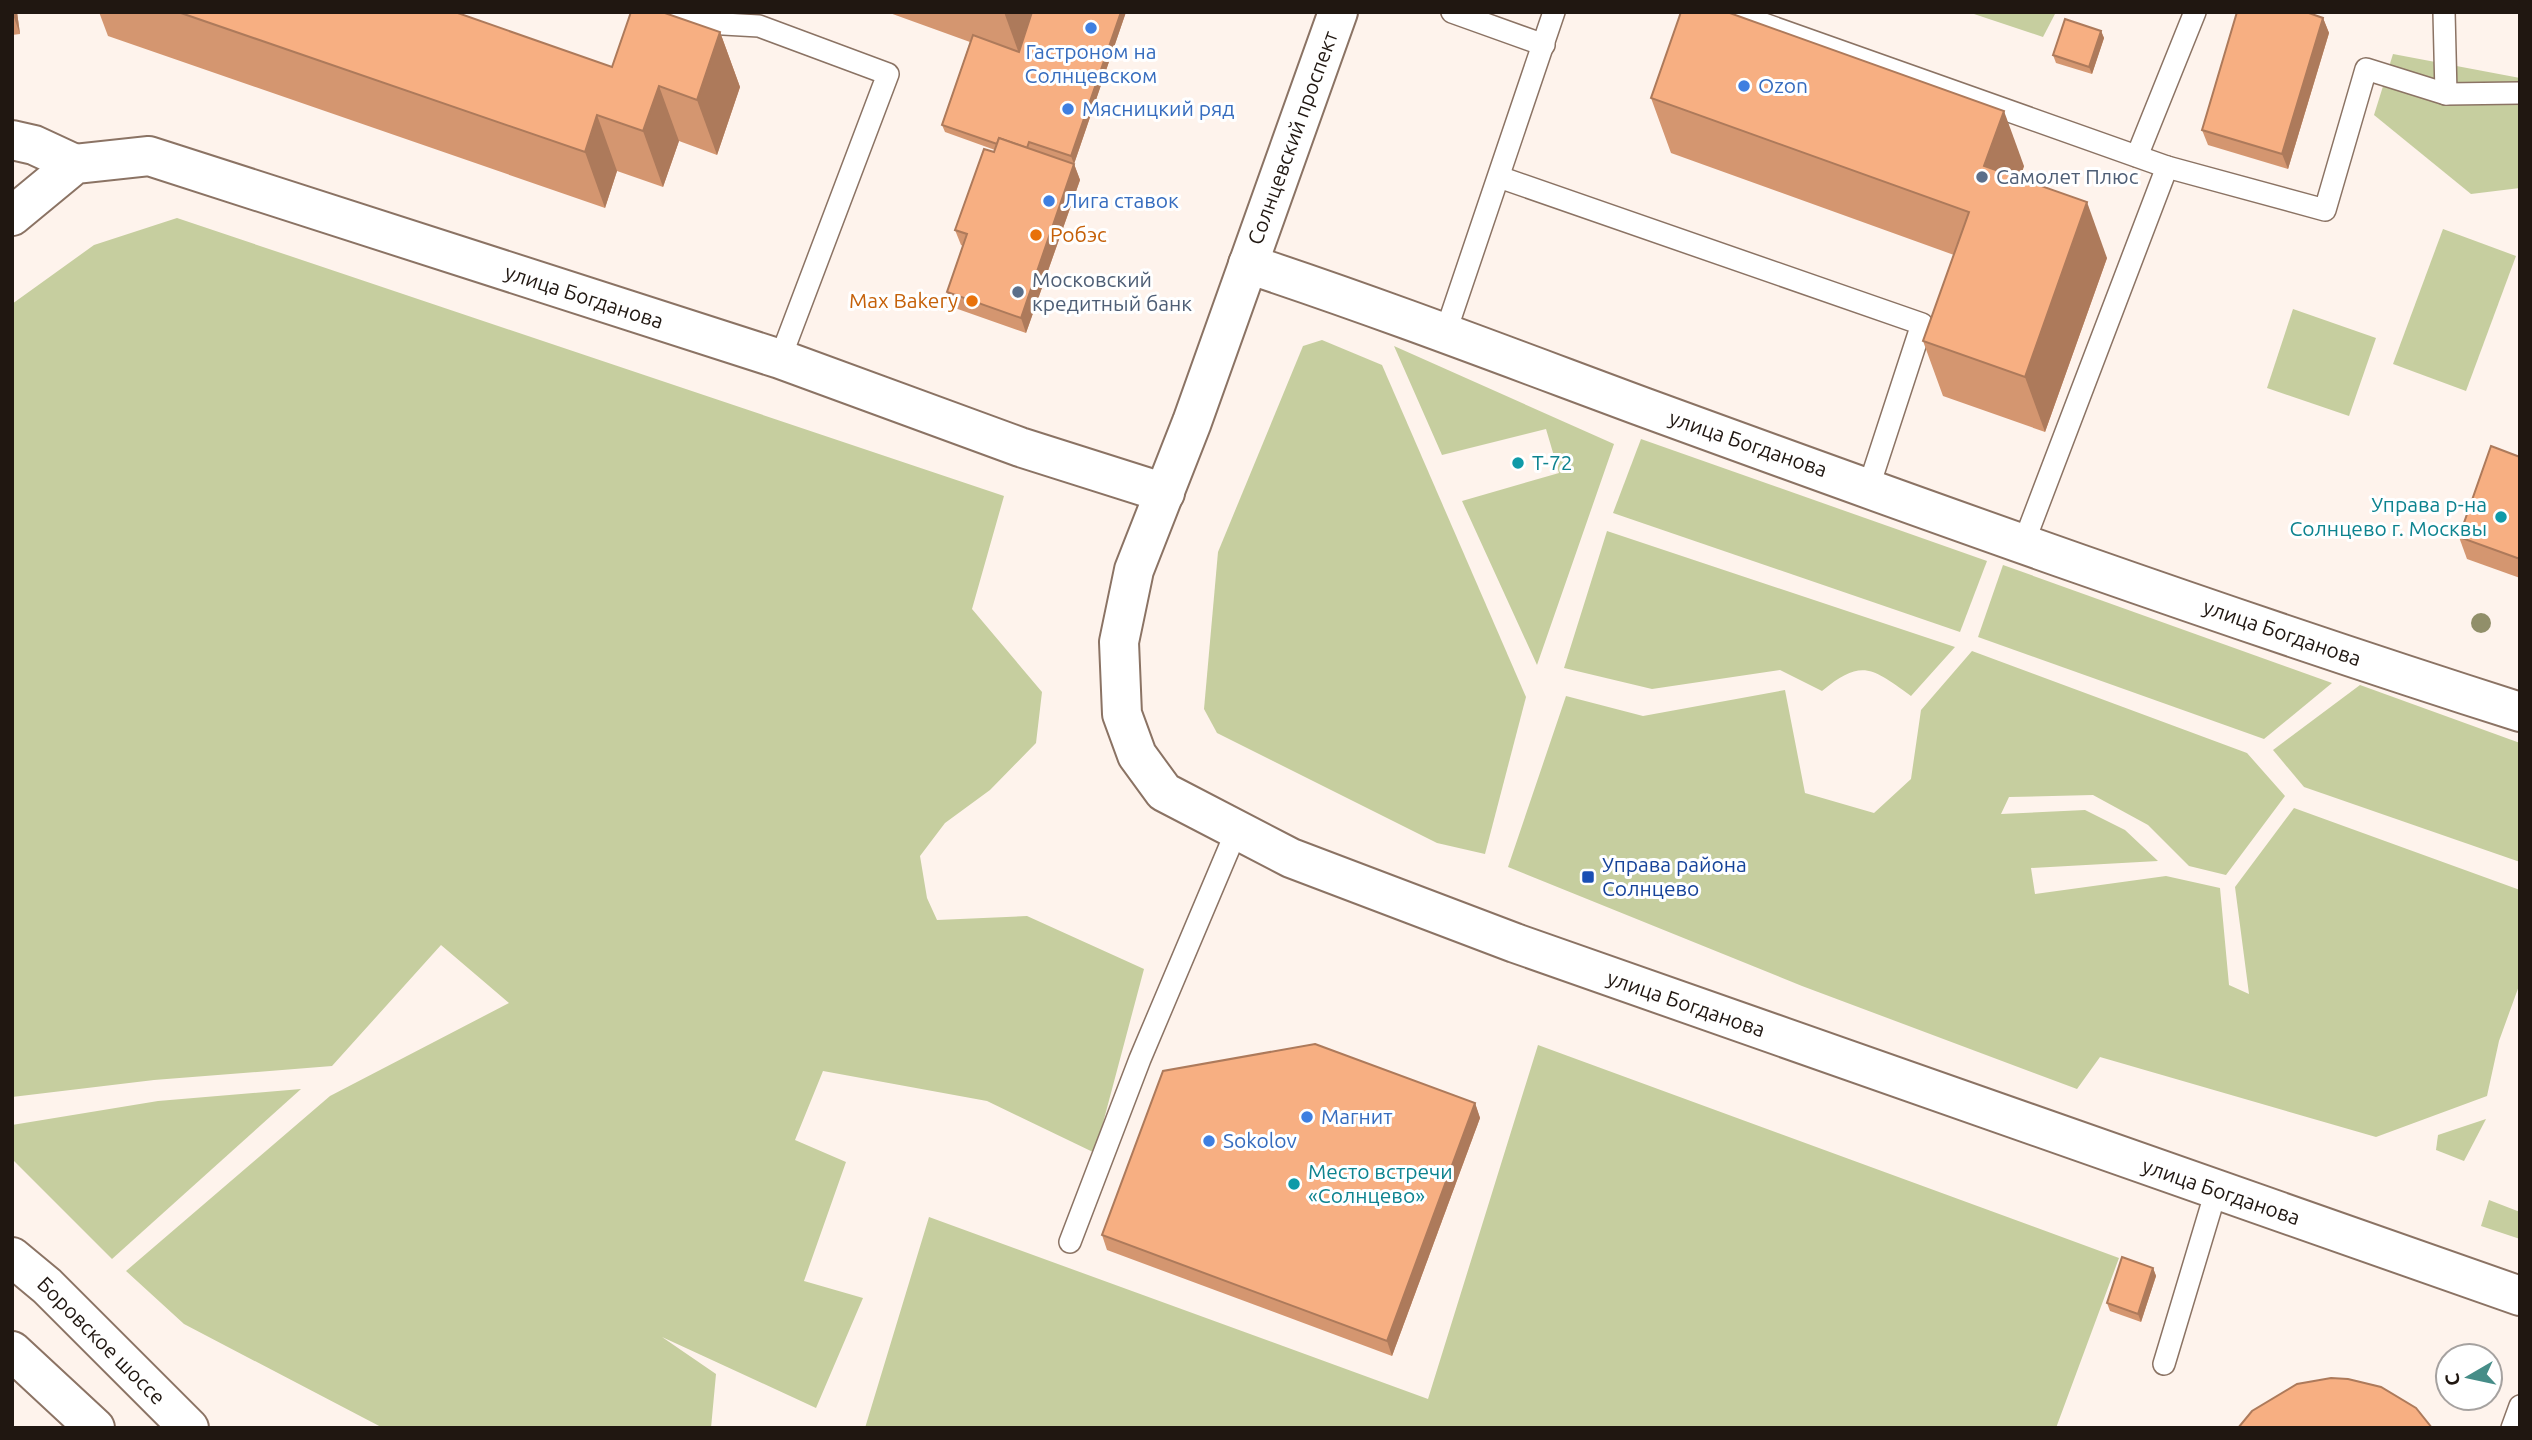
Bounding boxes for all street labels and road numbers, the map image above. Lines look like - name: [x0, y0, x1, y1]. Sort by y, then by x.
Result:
- street label: Солнцевский проспект: [1242, 27, 1342, 248]
- street label: улица Богданова: [502, 259, 667, 333]
- street label: улица Богданова: [1666, 405, 1830, 481]
- street label: улица Богданова: [2200, 594, 2364, 670]
- street label: улица Богданова: [1604, 965, 1768, 1041]
- street label: улица Богданова: [2139, 1153, 2303, 1229]
- street label: Боровское шоссе: [33, 1271, 171, 1409]

